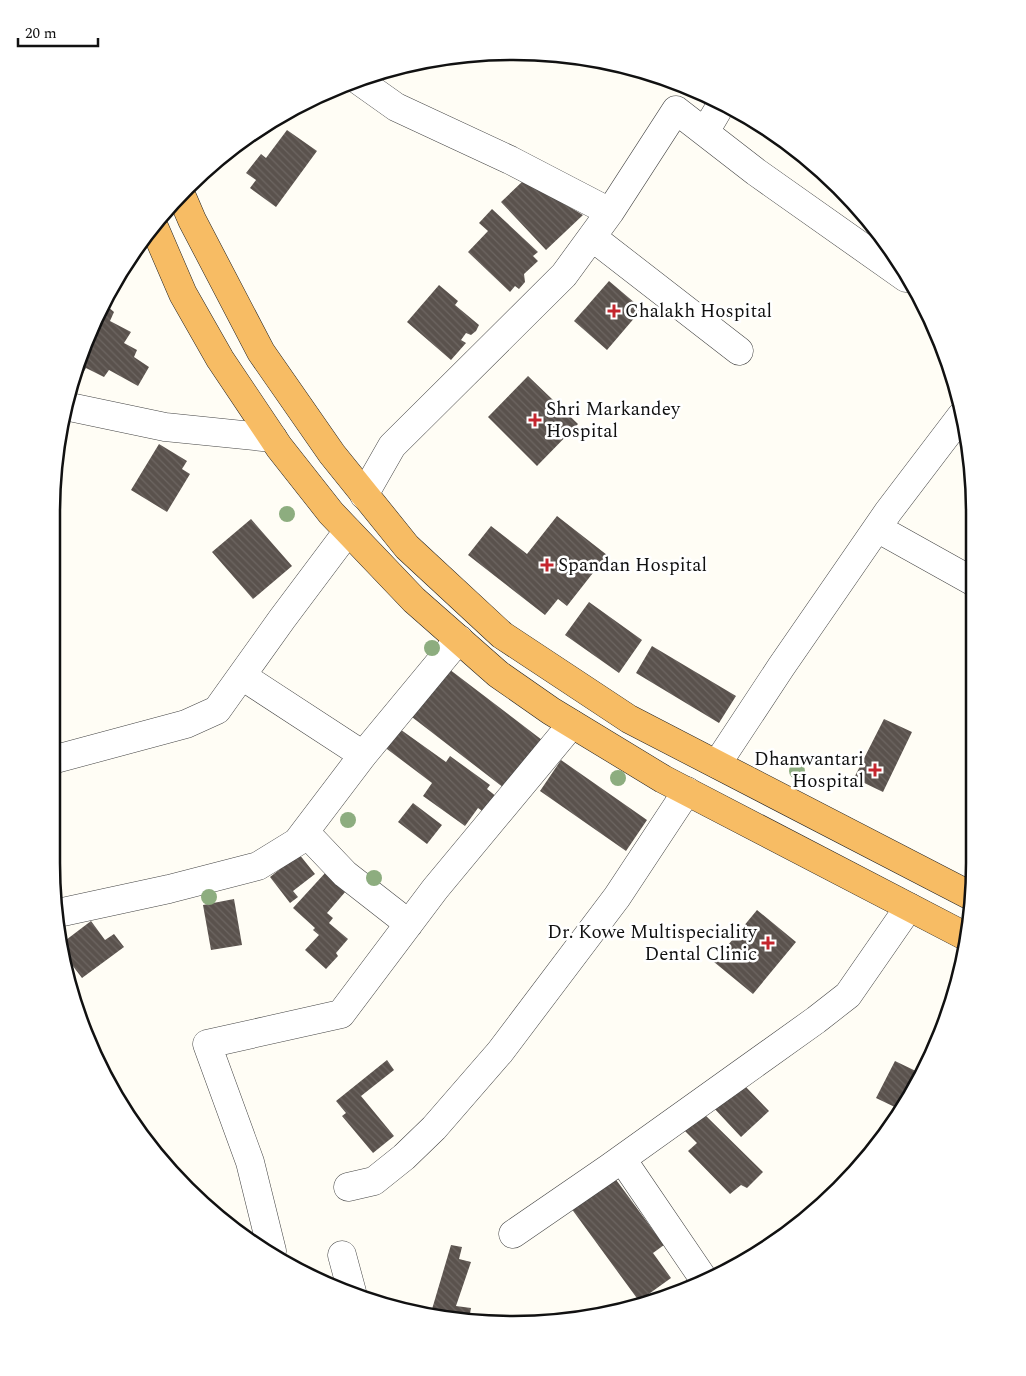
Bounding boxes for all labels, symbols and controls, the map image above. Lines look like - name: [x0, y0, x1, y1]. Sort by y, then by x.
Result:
- scale bar: [18, 15, 98, 47]
- text: 20 m: [25, 22, 57, 45]
- place label: Chalakh Hospital: [625, 297, 772, 326]
- marker: Chalakh Hospital: [607, 304, 621, 318]
- place label: Shri Markandey Hospital: [546, 395, 681, 446]
- marker: Shri Markandey Hospital: [528, 413, 542, 427]
- place label: Spandan Hospital: [558, 551, 707, 580]
- marker: Spandan Hospital: [540, 558, 554, 572]
- place label: Dhanwantari Hospital: [754, 745, 864, 796]
- marker: Dhanwantari Hospital: [868, 763, 882, 777]
- place label: Dr. Kowe Multispeciality Dental Clinic: [547, 918, 758, 969]
- marker: Dr. Kowe Multispeciality Dental Clinic: [761, 936, 775, 950]

